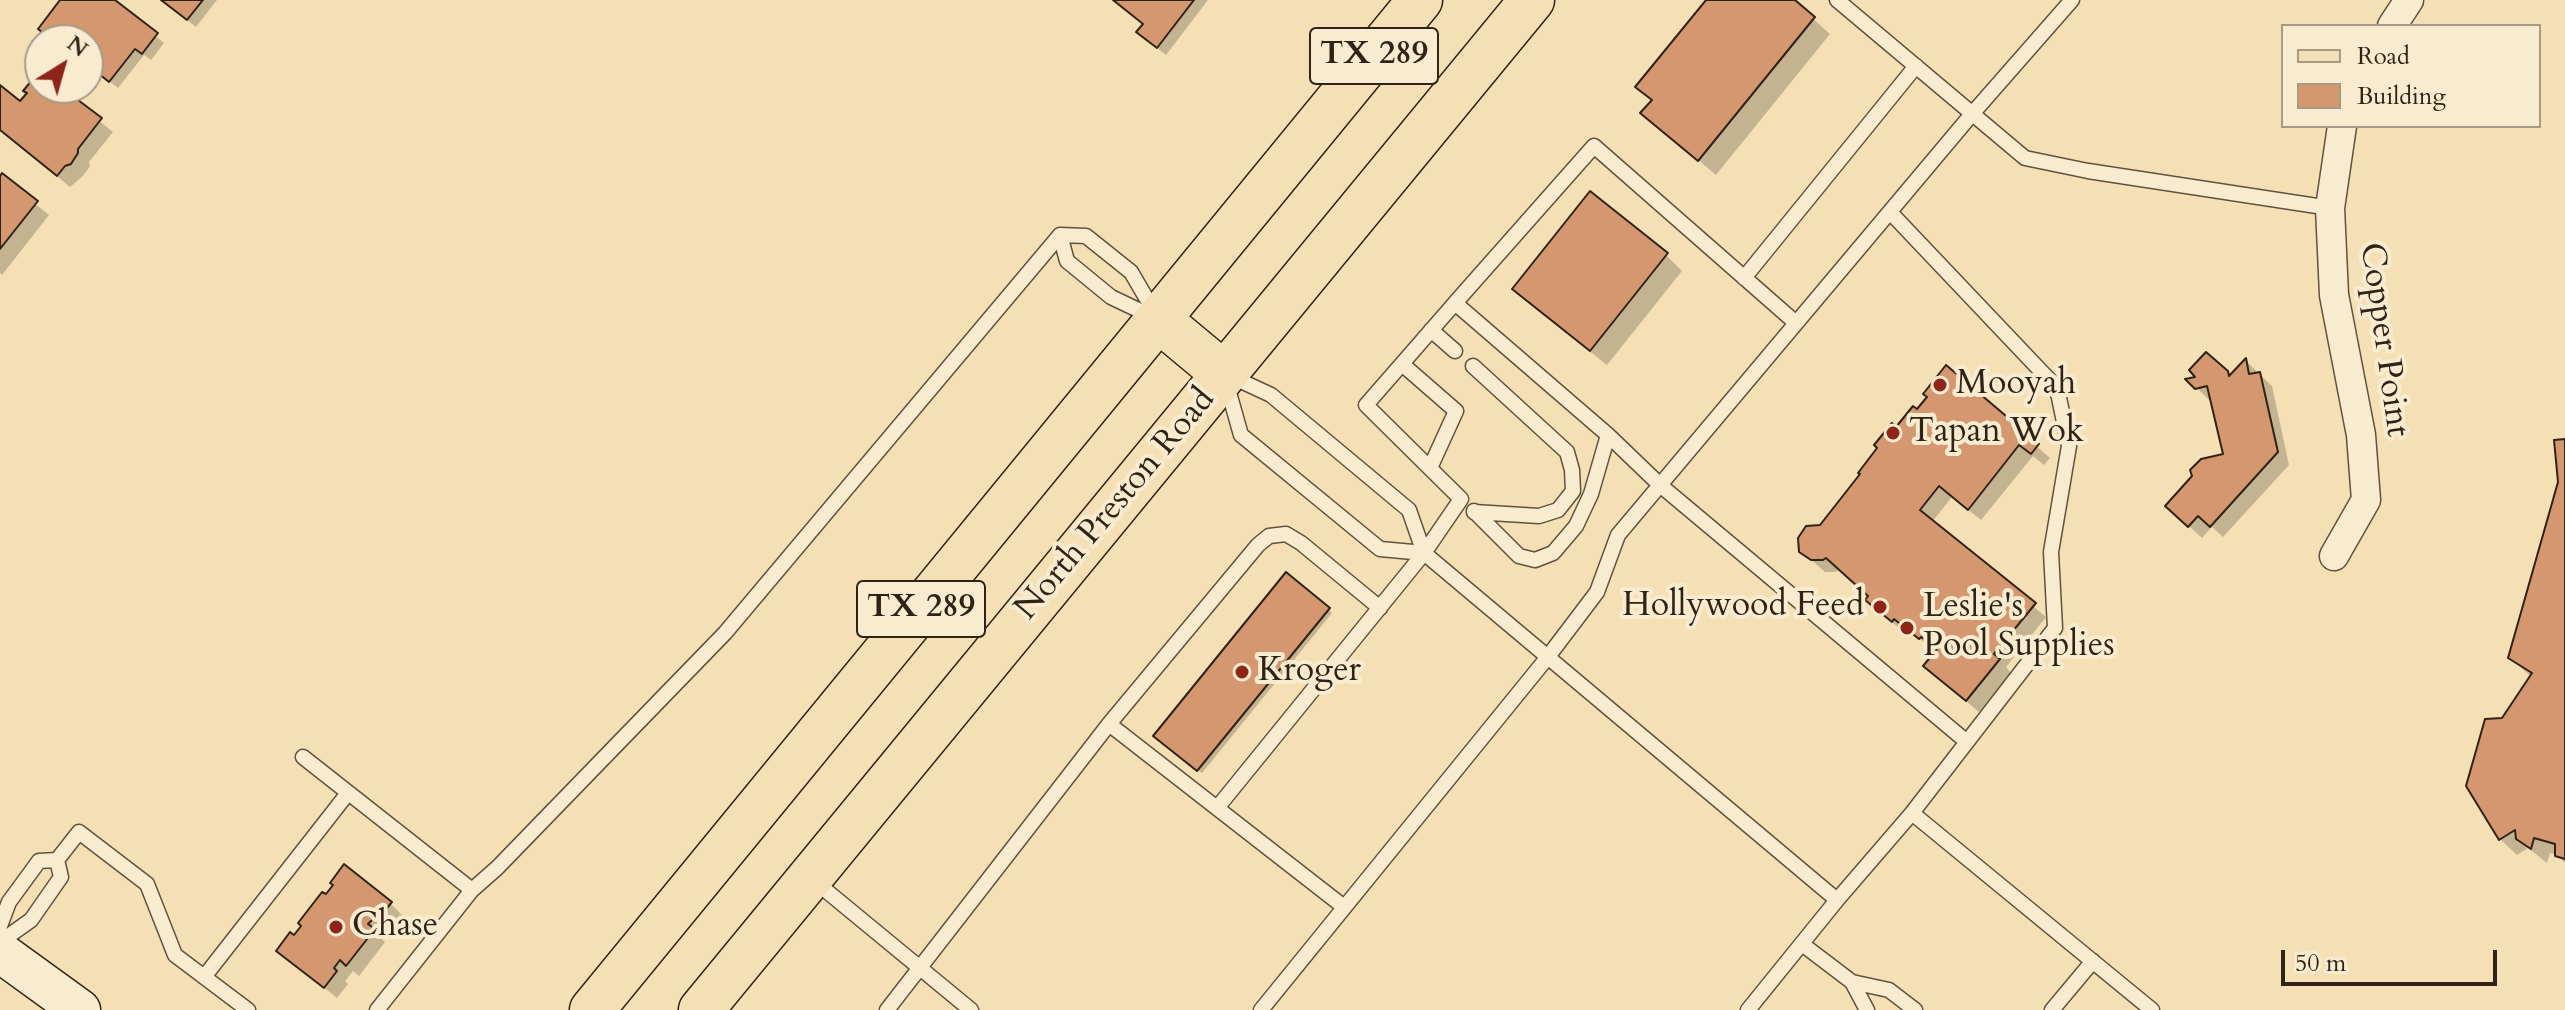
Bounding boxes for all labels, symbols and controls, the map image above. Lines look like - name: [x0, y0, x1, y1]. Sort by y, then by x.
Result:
- north arrow: [24, 24, 104, 104]
- legend: [2281, 24, 2541, 128]
- road number: TX 289: [1310, 28, 1438, 84]
- text: N: [61, 29, 94, 64]
- text: Road: [2357, 40, 2410, 73]
- text: Building: [2357, 80, 2446, 113]
- street label: Copper Point: [2349, 240, 2417, 440]
- place label: Mooyah: [1956, 365, 2076, 405]
- marker: Mooyah: [1931, 376, 1949, 394]
- street label: North Preston Road: [1007, 381, 1225, 629]
- place label: Tapan Wok: [1909, 413, 2084, 453]
- marker: Tapan Wok: [1884, 424, 1902, 442]
- road number: TX 289: [857, 581, 985, 637]
- place label: Hollywood Feed: [1622, 587, 1864, 627]
- place label: Leslie's Pool Supplies: [1923, 588, 2115, 668]
- marker: Hollywood Feed: [1871, 598, 1889, 616]
- marker: Leslie's Pool Supplies: [1898, 619, 1916, 637]
- place label: Kroger: [1258, 652, 1361, 692]
- marker: Kroger: [1233, 663, 1251, 681]
- place label: Chase: [352, 907, 438, 947]
- marker: Chase: [327, 918, 345, 936]
- scale bar: [2285, 934, 2501, 984]
- text: 50 m: [2295, 947, 2346, 980]

